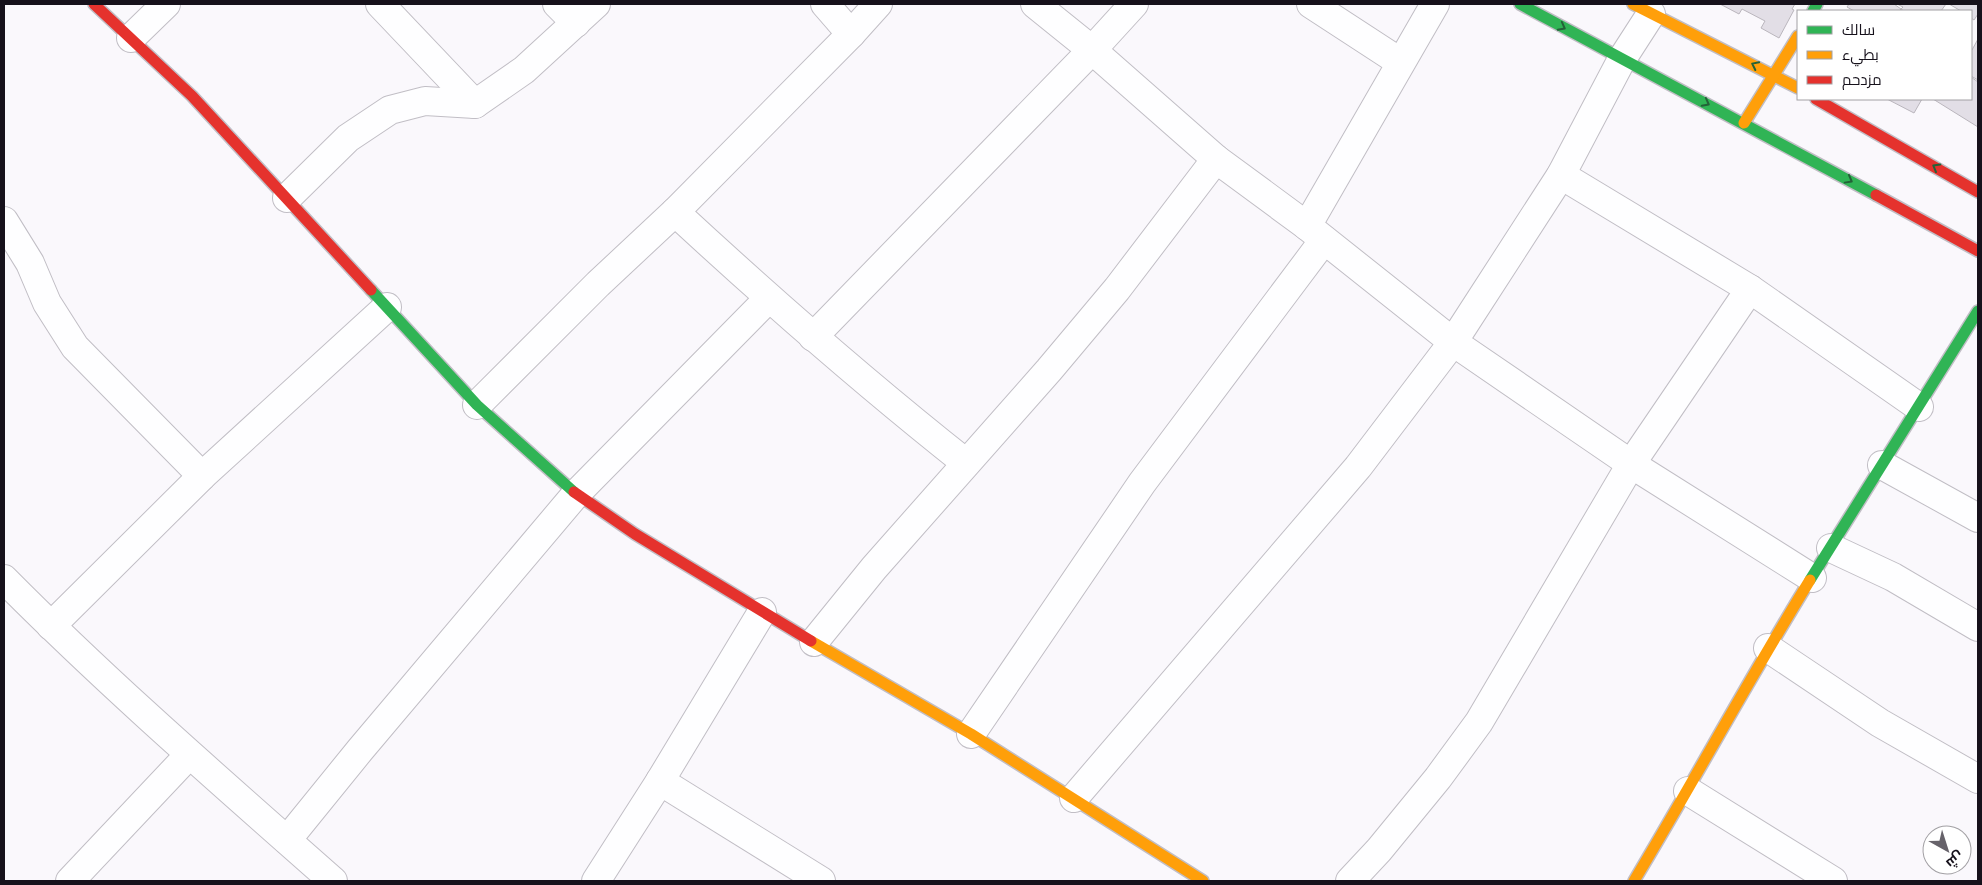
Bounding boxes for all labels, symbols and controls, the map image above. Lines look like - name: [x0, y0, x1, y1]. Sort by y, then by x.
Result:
- legend: [1797, 10, 1972, 100]
- text: سالك: [1842, 20, 1875, 39]
- one-way arrow: [1557, 21, 1566, 31]
- text: بطيء: [1842, 45, 1879, 67]
- one-way arrow: [1751, 61, 1760, 71]
- text: مزدحم: [1842, 70, 1882, 90]
- one-way arrow: [1701, 97, 1710, 107]
- one-way arrow: [1932, 164, 1941, 174]
- one-way arrow: [1844, 174, 1853, 184]
- north arrow: [1922, 825, 1972, 875]
- text: ش: [1943, 847, 1968, 873]

